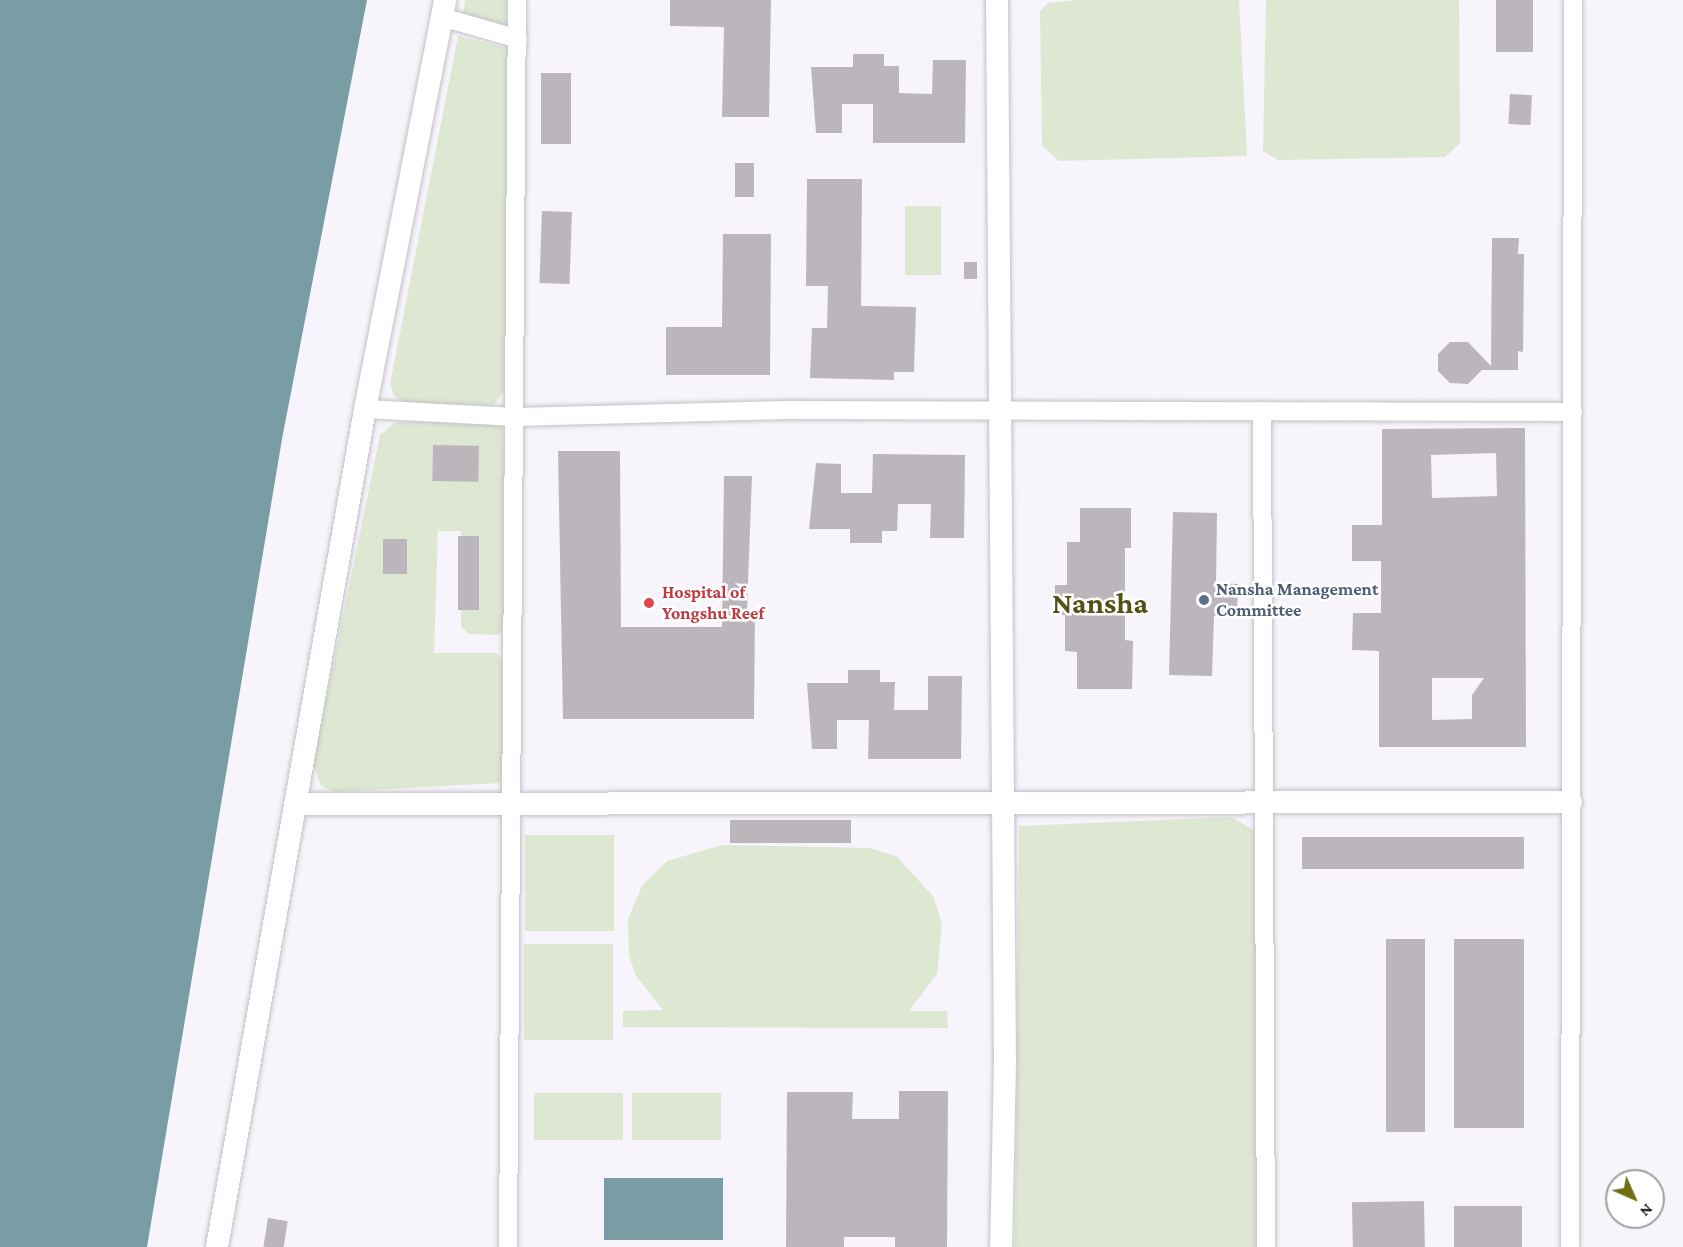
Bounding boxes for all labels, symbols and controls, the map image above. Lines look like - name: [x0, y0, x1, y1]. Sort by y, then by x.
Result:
- place label: Nansha Management Committee: [1216, 579, 1378, 622]
- place label: Hospital of Yongshu Reef: [662, 582, 764, 624]
- district label: Nansha: [1052, 585, 1148, 621]
- marker: Nansha Management Committee: [1197, 593, 1211, 607]
- marker: Hospital of Yongshu Reef: [640, 594, 658, 612]
- north arrow: [1605, 1169, 1665, 1229]
- text: N: [1637, 1201, 1657, 1221]

